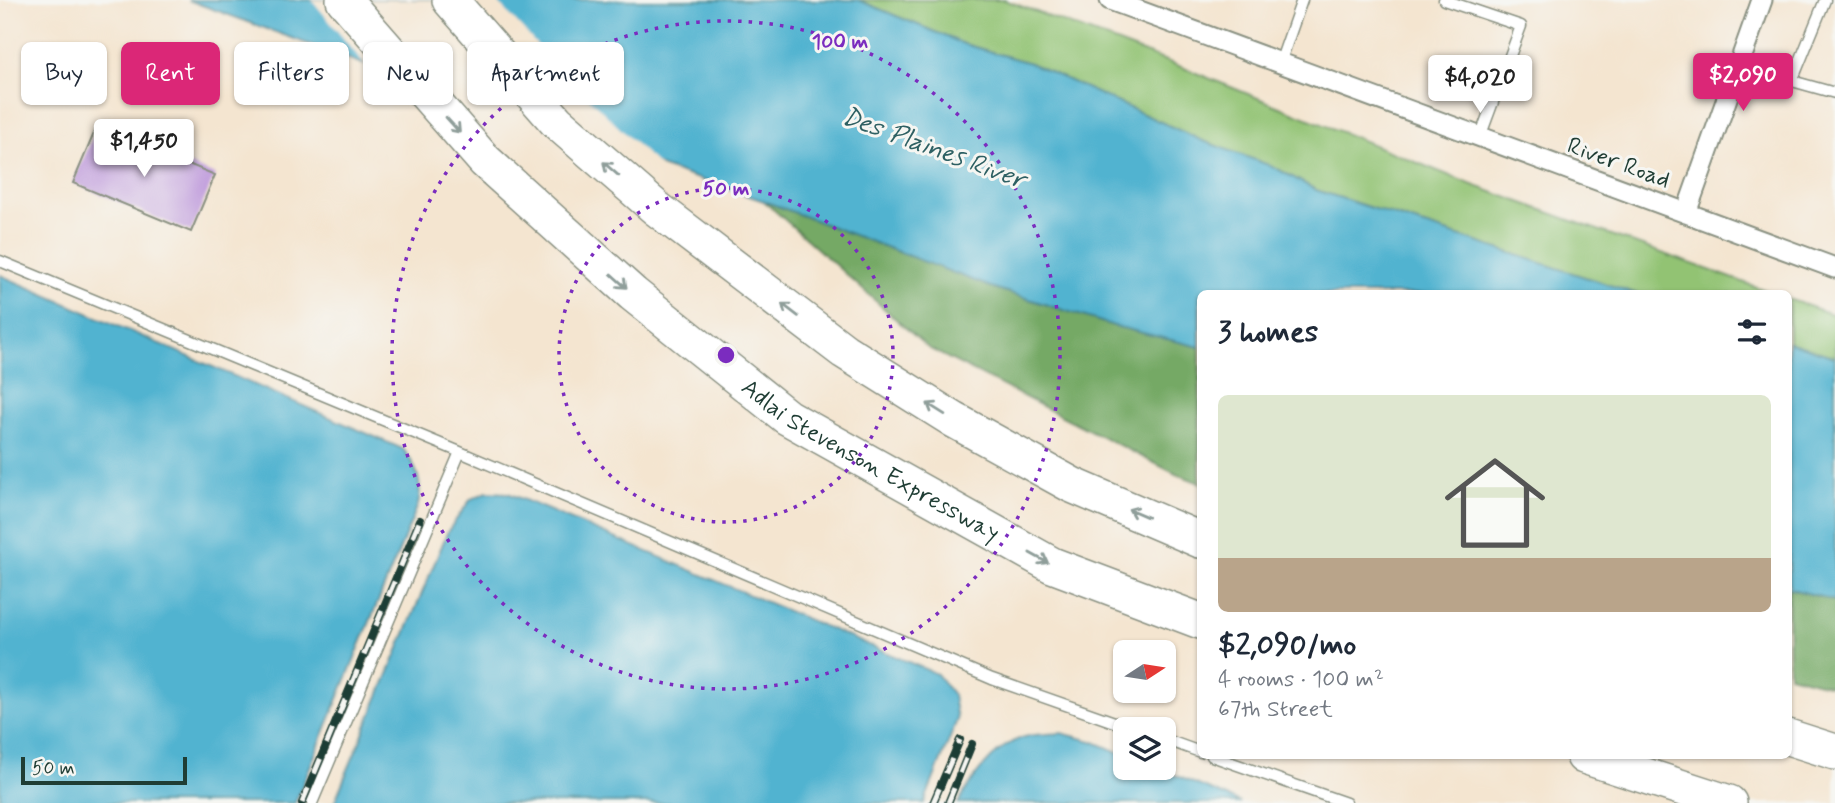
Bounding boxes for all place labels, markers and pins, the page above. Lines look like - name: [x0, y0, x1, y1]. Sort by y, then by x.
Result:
- pin: $2,090: [1686, 54, 1800, 113]
- pin: $4,020: [1423, 55, 1537, 115]
- pin: $1,450: [87, 120, 201, 179]
- centre of rings: [714, 343, 738, 367]

